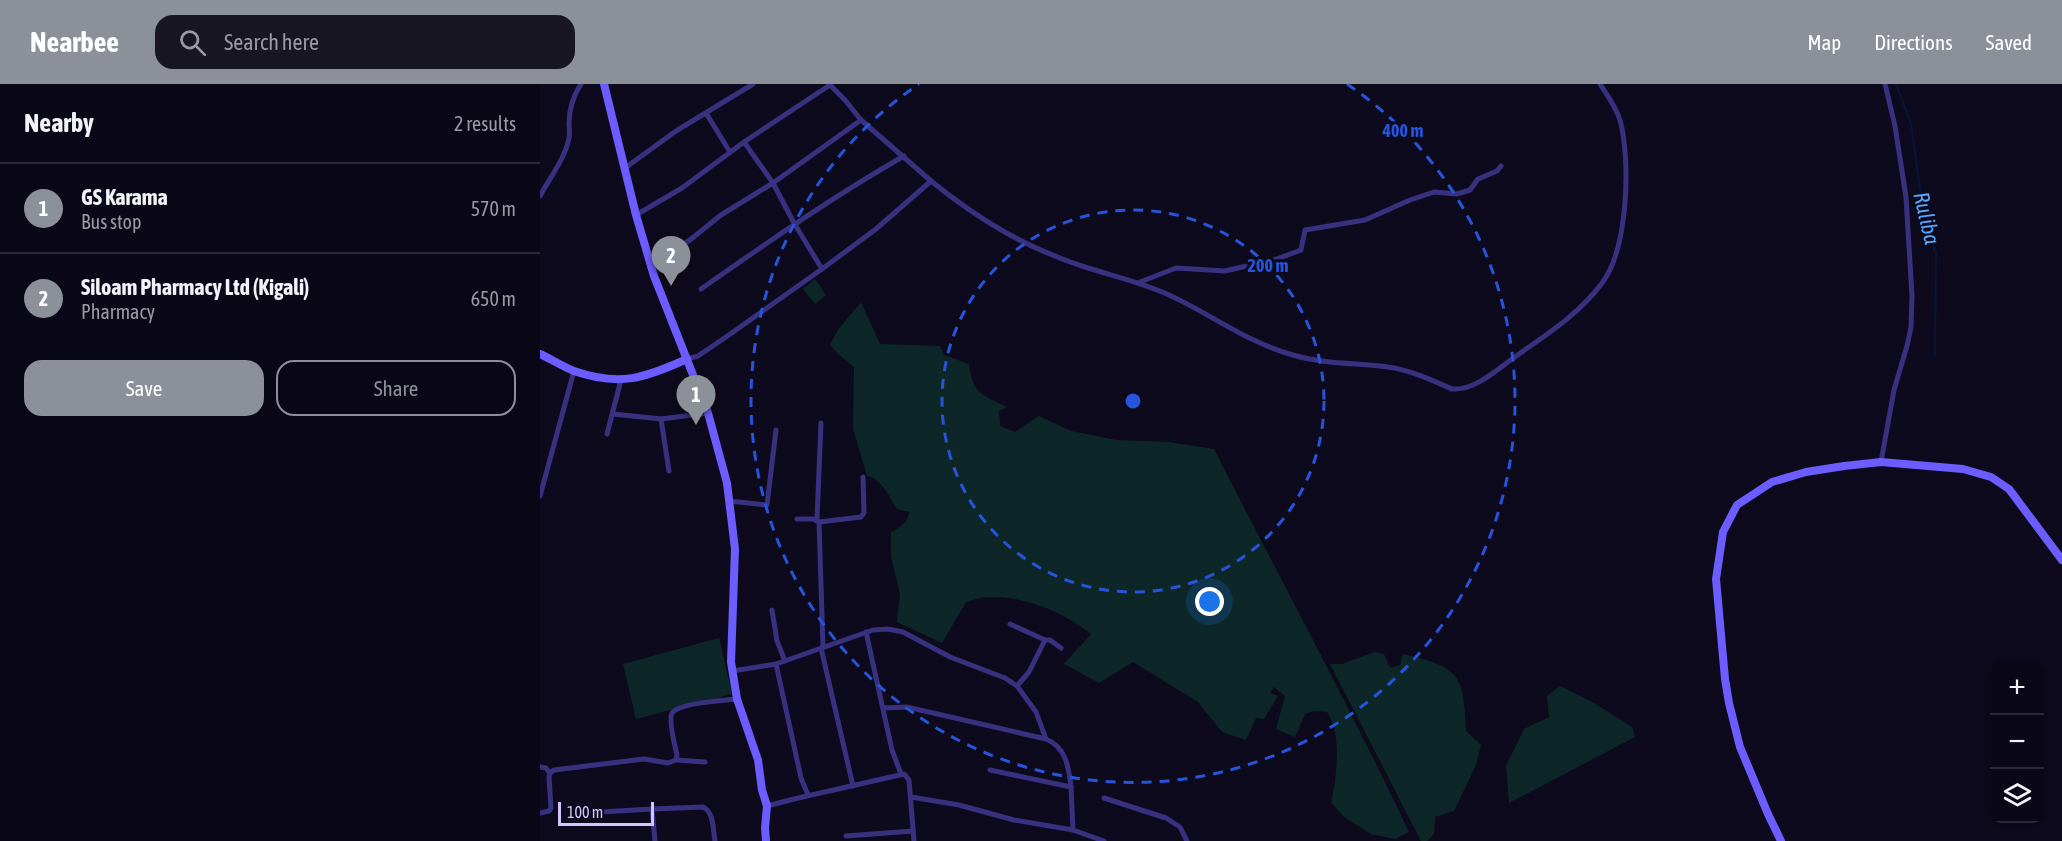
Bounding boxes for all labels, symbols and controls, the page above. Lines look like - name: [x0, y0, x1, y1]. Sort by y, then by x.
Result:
- search box: [155, 15, 575, 69]
- text: Nearbee: [30, 26, 119, 58]
- icon: search: [176, 26, 209, 59]
- text: Search here: [224, 29, 319, 55]
- text: Map: [1807, 30, 1841, 54]
- text: Directions: [1874, 30, 1953, 54]
- text: Saved: [1986, 30, 2032, 54]
- text: Nearby: [24, 108, 94, 138]
- text: 2 results: [454, 112, 516, 135]
- text: 400 m: [1382, 120, 1423, 141]
- text: GS Karama: [81, 184, 168, 210]
- water label: Ruliba: [1908, 189, 1946, 247]
- text: 1: [39, 197, 48, 220]
- text: 570 m: [471, 197, 516, 220]
- text: Bus stop: [81, 210, 141, 233]
- pin: 2: [652, 236, 690, 286]
- text: 200 m: [1248, 255, 1288, 276]
- text: Siloam Pharmacy Ltd (Kigali): [81, 274, 309, 300]
- text: 2: [39, 287, 48, 310]
- text: 650 m: [471, 287, 516, 310]
- text: Pharmacy: [81, 300, 155, 323]
- button: Save: [24, 360, 264, 416]
- button: Share: [276, 360, 516, 416]
- pin: 1: [676, 376, 716, 425]
- centre of rings: [1123, 391, 1143, 411]
- your location: [1195, 587, 1224, 616]
- map controls: [1990, 661, 2044, 823]
- button: +: [1990, 661, 2044, 715]
- button: −: [1990, 715, 2044, 769]
- button: layers: [1990, 769, 2044, 823]
- scale bar: [558, 799, 654, 826]
- text: 100 m: [567, 803, 603, 821]

